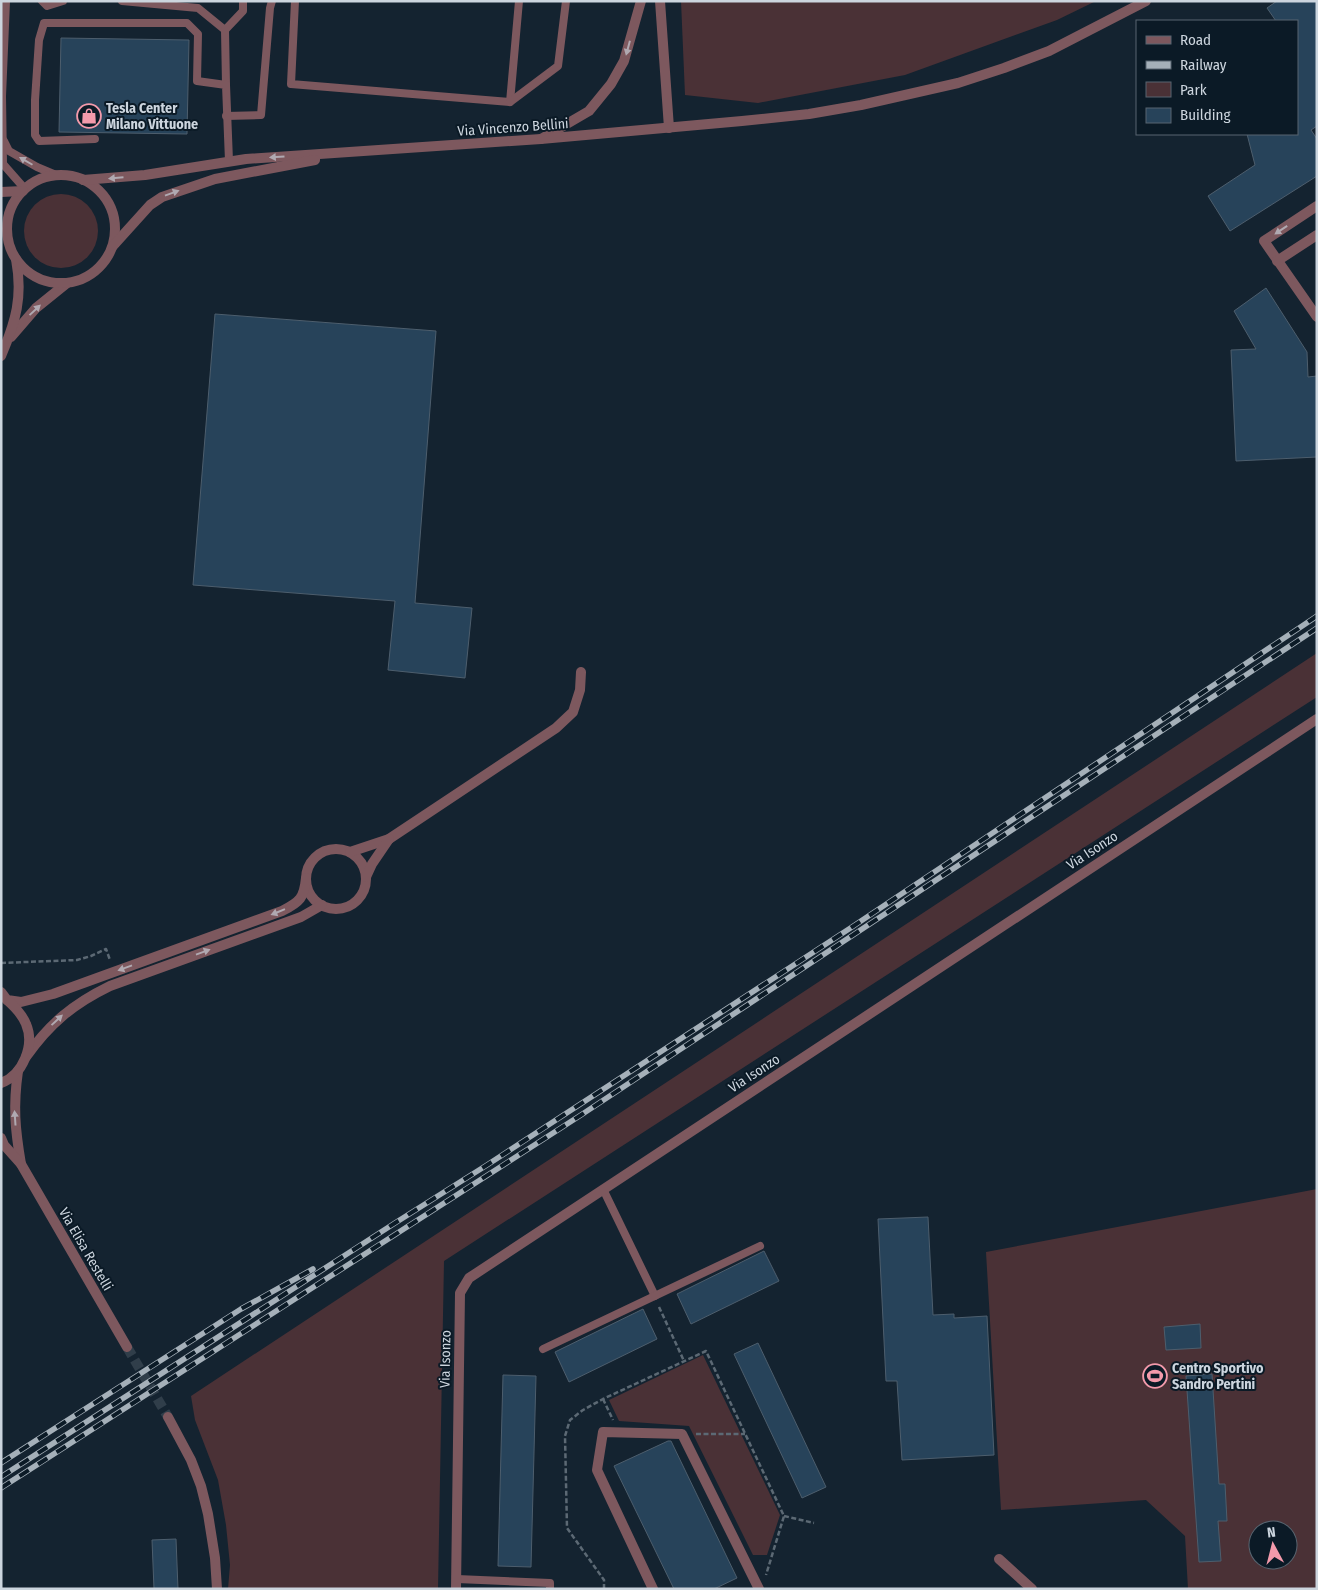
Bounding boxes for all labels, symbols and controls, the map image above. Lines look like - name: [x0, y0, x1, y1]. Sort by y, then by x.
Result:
- legend: [1136, 20, 1298, 135]
- text: Road: [1180, 31, 1211, 49]
- one-way arrow: [624, 41, 632, 56]
- text: Railway: [1180, 56, 1227, 74]
- text: Park: [1180, 81, 1207, 99]
- place label: Tesla Center Milano Vittuone: [106, 100, 198, 133]
- shop icon: Tesla Center Milano Vittuone: [76, 103, 102, 129]
- text: Building: [1180, 106, 1231, 124]
- street label: Via Vincenzo Bellini: [457, 115, 569, 140]
- one-way arrow: [268, 154, 284, 162]
- one-way arrow: [19, 157, 33, 165]
- one-way arrow: [107, 174, 123, 182]
- one-way arrow: [164, 189, 179, 196]
- one-way arrow: [1274, 225, 1287, 235]
- one-way arrow: [29, 304, 41, 316]
- street label: Via Isonzo: [1063, 827, 1121, 873]
- one-way arrow: [270, 908, 285, 916]
- one-way arrow: [196, 948, 211, 955]
- one-way arrow: [118, 965, 133, 972]
- one-way arrow: [51, 1014, 63, 1026]
- street label: Via Isonzo: [725, 1050, 783, 1096]
- one-way arrow: [10, 1109, 18, 1125]
- street label: Via Elisa Restelli: [55, 1205, 116, 1294]
- street label: Via Isonzo: [436, 1330, 455, 1388]
- place label: Centro Sportivo Sandro Pertini: [1172, 1360, 1264, 1393]
- sports icon: Centro Sportivo Sandro Pertini: [1142, 1363, 1168, 1389]
- north arrow: [1248, 1520, 1298, 1570]
- text: N: [1266, 1524, 1277, 1542]

